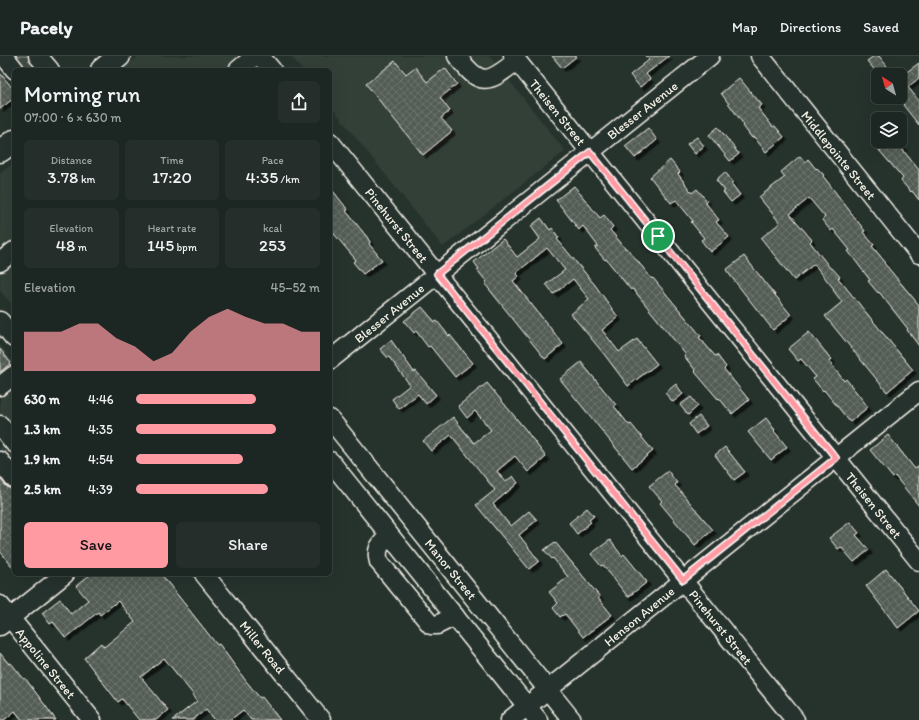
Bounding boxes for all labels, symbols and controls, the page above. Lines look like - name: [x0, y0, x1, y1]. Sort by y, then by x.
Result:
- text: Pacely: [20, 16, 72, 39]
- text: Map: [732, 19, 758, 36]
- text: Directions: [780, 19, 841, 36]
- text: Saved: [863, 19, 899, 36]
- north arrow: [871, 68, 907, 104]
- map controls: [871, 68, 907, 148]
- street label: Theisen Street: [526, 76, 589, 148]
- street label: Blesser Avenue: [604, 78, 681, 143]
- text: Morning run: [24, 81, 140, 108]
- button: share: [278, 81, 320, 123]
- street label: Middlepointe Street: [798, 108, 879, 203]
- text: 07:00 · 6 × 630 m: [24, 110, 122, 125]
- button: layers: [871, 112, 907, 148]
- text: Distance: [51, 154, 92, 167]
- text: Time: [160, 154, 184, 167]
- text: Pace: [262, 154, 284, 167]
- text: 3.78: [47, 167, 78, 187]
- text: 17:20: [152, 167, 192, 187]
- text: 4:35: [246, 167, 278, 187]
- text: km: [78, 173, 95, 186]
- text: /km: [278, 173, 300, 186]
- street label: Pinehurst Street: [362, 185, 431, 266]
- pin: [641, 219, 675, 253]
- text: Elevation: [49, 222, 93, 235]
- text: Heart rate: [148, 222, 196, 235]
- text: kcal: [263, 222, 282, 235]
- icon: arrive: [647, 225, 669, 247]
- text: 48: [56, 235, 75, 255]
- text: 145: [147, 235, 174, 255]
- text: 253: [259, 235, 286, 255]
- text: m: [75, 241, 87, 254]
- text: bpm: [174, 241, 197, 254]
- text: Elevation: [24, 280, 76, 295]
- text: 45–52 m: [271, 280, 320, 295]
- street label: Blesser Avenue: [351, 281, 427, 346]
- text: 630 m: [24, 392, 60, 407]
- text: 4:46: [88, 392, 114, 407]
- text: 1.3 km: [24, 422, 60, 437]
- text: 4:35: [88, 422, 113, 437]
- text: 1.9 km: [24, 452, 60, 467]
- text: 4:54: [88, 452, 114, 467]
- street label: Theisen Street: [842, 469, 905, 541]
- text: 2.5 km: [24, 482, 61, 497]
- text: 4:39: [88, 482, 113, 497]
- button: Save: [24, 522, 168, 568]
- button: Share: [176, 522, 320, 568]
- street label: Manor Street: [422, 536, 480, 603]
- street label: Henson Avenue: [601, 584, 677, 649]
- street label: Pinehurst Street: [686, 587, 755, 668]
- street label: Miller Road: [237, 618, 288, 677]
- street label: Appoline Street: [13, 625, 79, 702]

